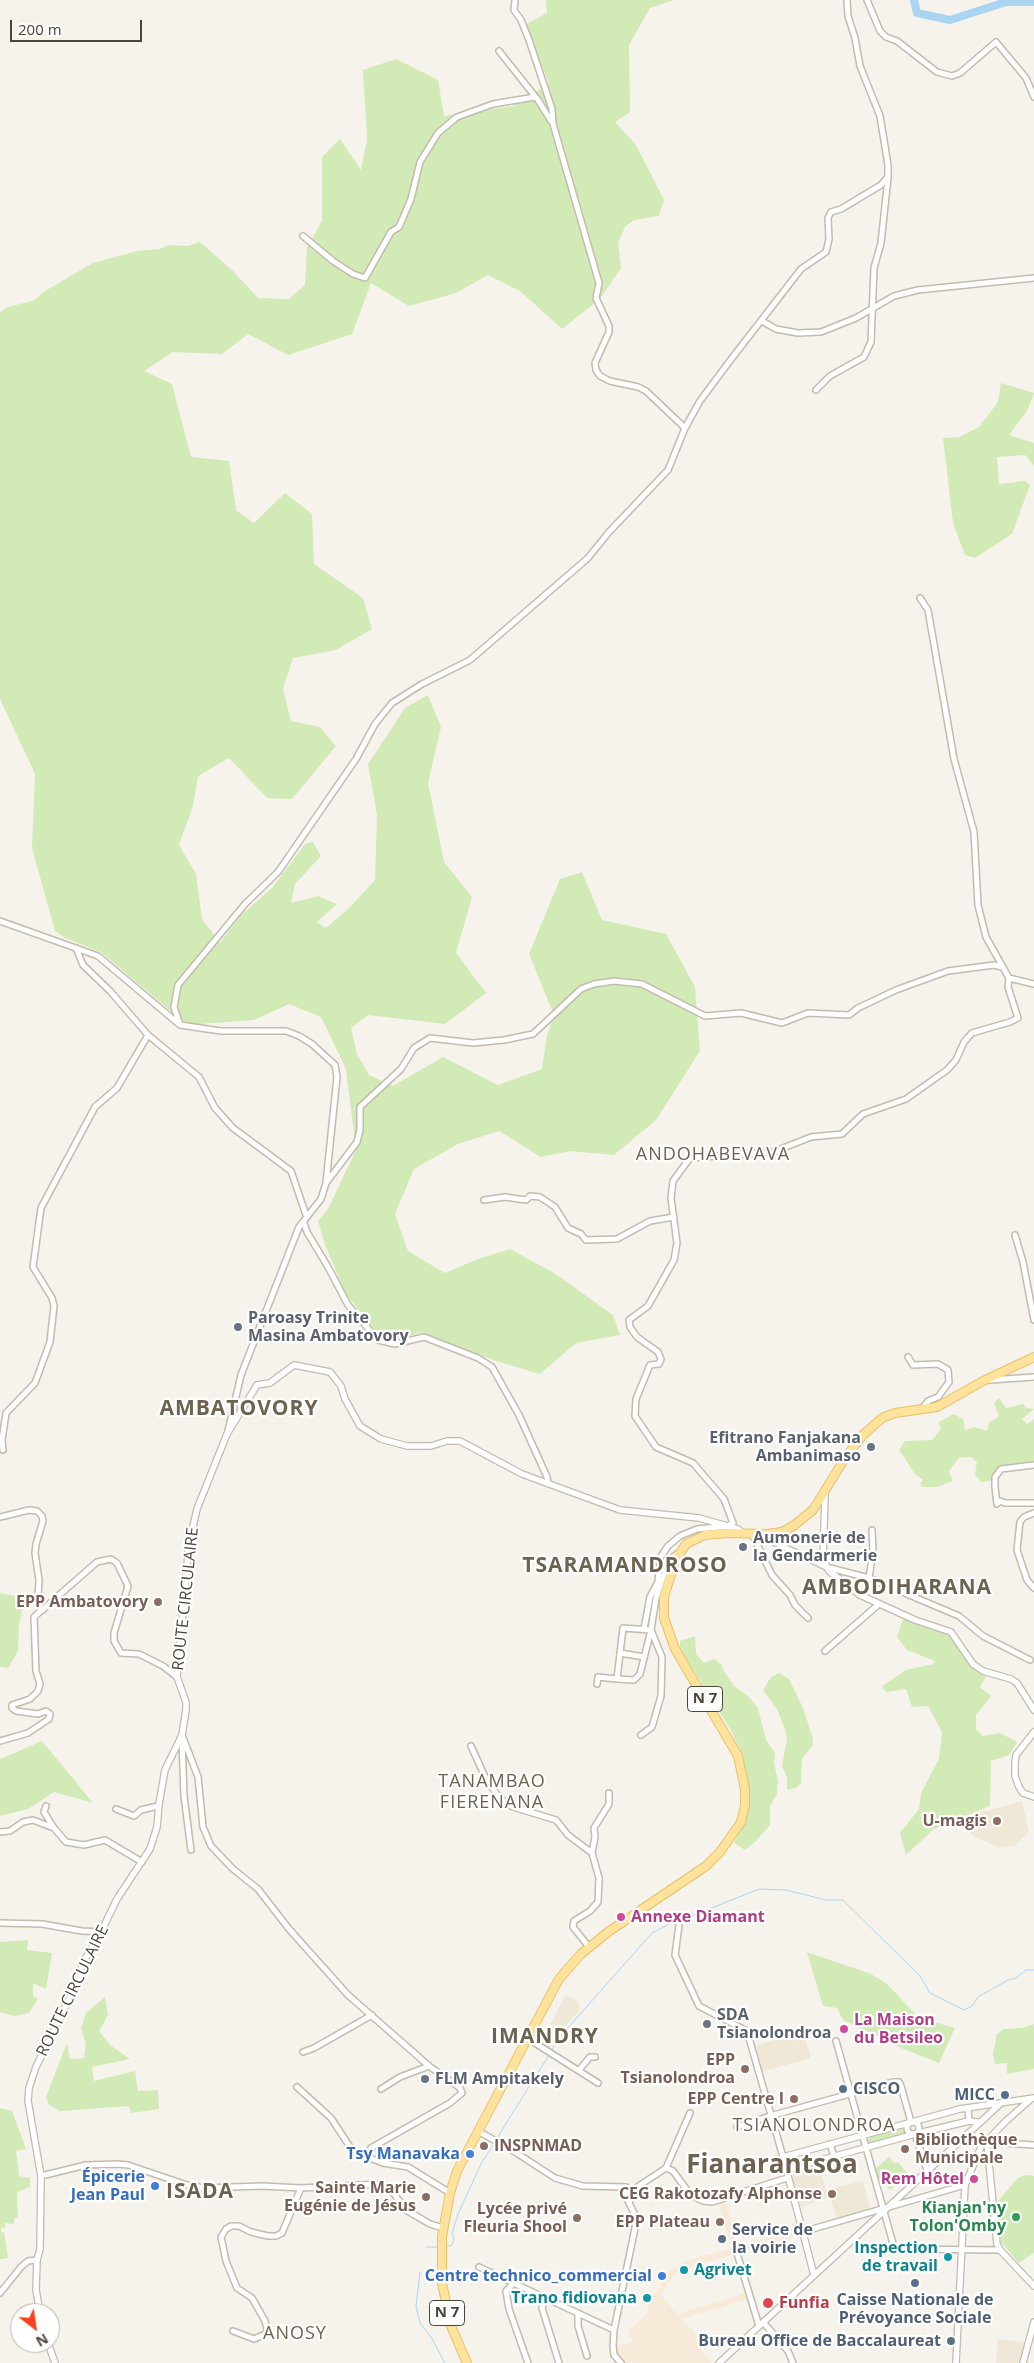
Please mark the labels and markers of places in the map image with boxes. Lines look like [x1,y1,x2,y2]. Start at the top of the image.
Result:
place label: Paroasy Trinite Masina Ambatovory [248,1308,409,1346]
marker: Paroasy Trinite Masina Ambatovory [232,1321,244,1333]
place label: Efitrano Fanjakana Ambanimaso [709,1428,861,1466]
marker: Efitrano Fanjakana Ambanimaso [865,1441,877,1453]
place label: Aumonerie de la Gendarmerie [753,1528,877,1566]
marker: Aumonerie de la Gendarmerie [737,1541,749,1553]
place label: EPP Ambatovory [16,1592,148,1612]
marker: EPP Ambatovory [152,1596,164,1608]
place label: U-magis [923,1811,987,1831]
marker: U-magis [991,1815,1003,1827]
place label: Annexe Diamant [631,1907,765,1927]
marker: Annexe Diamant [615,1911,627,1923]
place label: SDA Tsianolondroa [717,2005,831,2043]
place label: La Maison du Betsileo [854,2010,943,2048]
marker: SDA Tsianolondroa [701,2018,713,2030]
marker: La Maison du Betsileo [838,2023,850,2035]
place label: EPP Tsianolondroa [621,2050,735,2088]
marker: EPP Tsianolondroa [739,2063,751,2075]
place label: FLM Ampitakely [435,2069,564,2089]
marker: FLM Ampitakely [419,2073,431,2085]
place label: CISCO [853,2079,900,2099]
marker: CISCO [837,2083,849,2095]
place label: MICC [954,2085,995,2105]
place label: EPP Centre I [688,2089,784,2109]
marker: MICC [999,2089,1011,2101]
marker: EPP Centre I [788,2093,800,2105]
place label: Bibliothèque Municipale [915,2130,1017,2168]
place label: INSPNMAD [494,2136,582,2156]
marker: INSPNMAD [478,2140,490,2152]
marker: Bibliothèque Municipale [899,2143,911,2155]
place label: Tsy Manavaka [346,2144,460,2164]
marker: Tsy Manavaka [464,2148,476,2160]
place label: Épicerie Jean Paul [71,2167,145,2205]
place label: Rem Hôtel [881,2169,964,2189]
marker: Rem Hôtel [968,2173,980,2185]
place label: Sainte Marie Eugénie de Jésus [284,2178,416,2216]
marker: Épicerie Jean Paul [149,2180,161,2192]
place label: CEG Rakotozafy Alphonse [619,2184,822,2204]
marker: CEG Rakotozafy Alphonse [826,2188,838,2200]
marker: Sainte Marie Eugénie de Jésus [420,2191,432,2203]
place label: Kianjan'ny Tolon'Omby [910,2198,1006,2236]
place label: Lycée privé Fleuria Shool [463,2199,567,2237]
marker: Kianjan'ny Tolon'Omby [1010,2211,1022,2223]
marker: Lycée privé Fleuria Shool [571,2212,583,2224]
place label: EPP Plateau [616,2212,710,2232]
marker: EPP Plateau [714,2216,726,2228]
place label: Service de la voirie [732,2220,813,2258]
marker: Service de la voirie [716,2233,728,2245]
place label: Inspection de travail [854,2238,938,2276]
marker: Inspection de travail [942,2251,954,2263]
place label: Agrivet [694,2260,752,2280]
marker: Agrivet [678,2264,690,2276]
place label: Centre technico_commercial [425,2266,652,2286]
marker: Centre technico_commercial [656,2270,668,2282]
marker: Caisse Nationale de Prévoyance Sociale [909,2277,921,2289]
place label: Trano fidiovana [511,2288,637,2308]
place label: Caisse Nationale de Prévoyance Sociale [837,2290,993,2328]
marker: Trano fidiovana [641,2292,653,2304]
place label: Funfia [779,2293,830,2313]
marker: Funfia [761,2296,775,2310]
place label: Bureau Office de Baccalaureat [698,2331,941,2351]
marker: Bureau Office de Baccalaureat [945,2335,957,2347]

